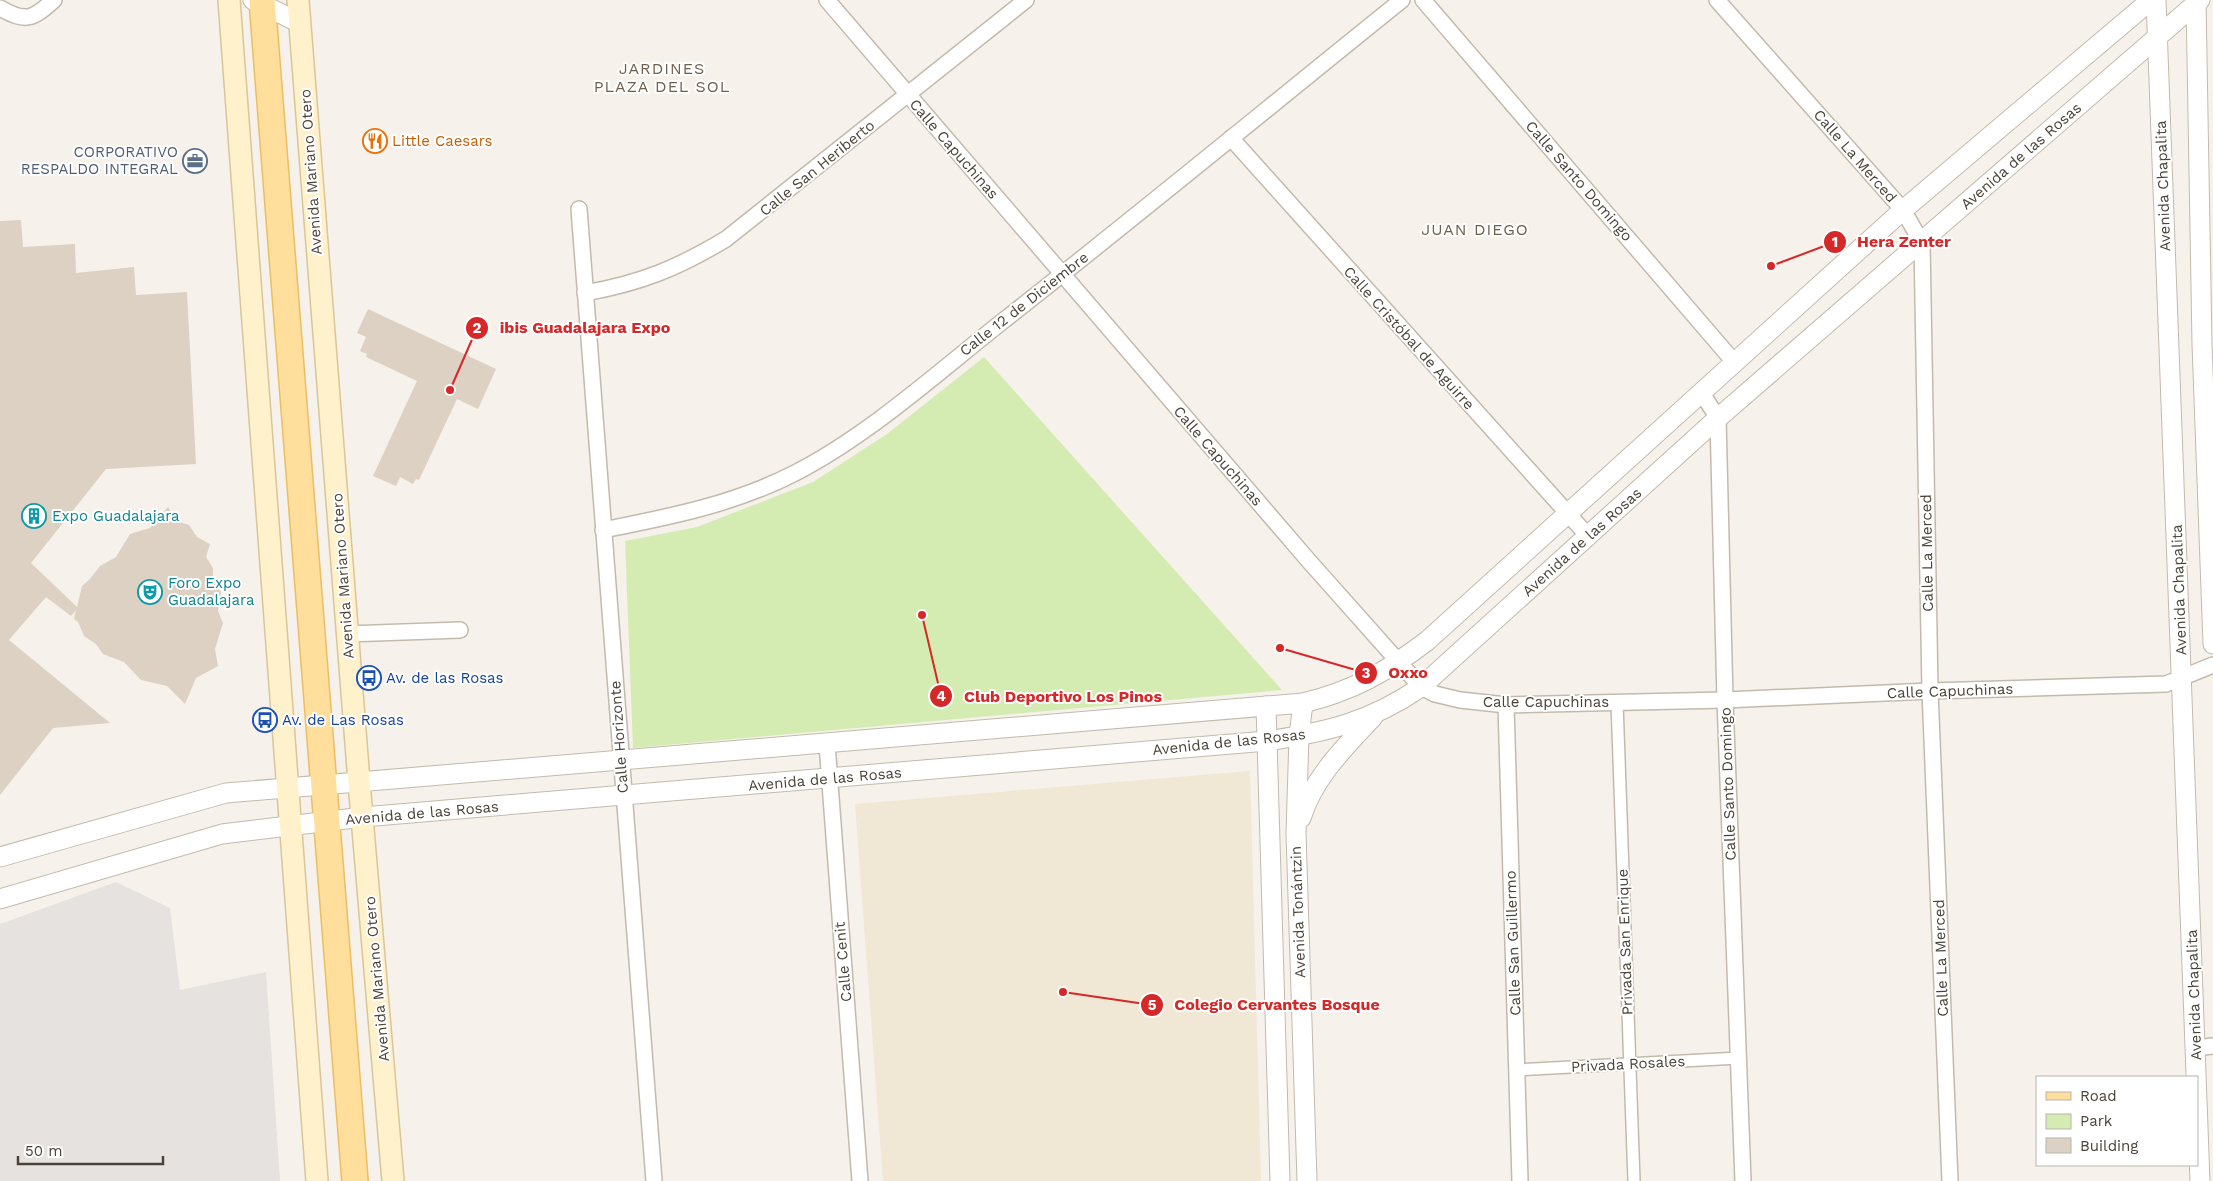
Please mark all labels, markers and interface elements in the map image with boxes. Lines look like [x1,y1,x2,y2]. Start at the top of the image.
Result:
district label: JARDINES PLAZA DEL SOL [594,59,730,96]
street label: Avenida Mariano Otero [296,89,326,255]
street label: Calle Capuchinas [906,95,1002,203]
street label: Avenida de las Rosas [1957,99,2085,213]
street label: Calle La Merced [1810,106,1900,206]
street label: Calle San Heriberto [756,116,878,220]
street label: Calle Santo Domingo [1522,117,1636,245]
street label: Avenida Chapalita [2152,120,2174,252]
restaurant icon: Little Caesars [362,128,388,154]
place label: Little Caesars [392,132,493,150]
place label: CORPORATIVO RESPALDO INTEGRAL [21,143,178,178]
office icon: CORPORATIVO RESPALDO INTEGRAL [182,148,208,174]
district label: JUAN DIEGO [1421,220,1529,239]
callout: Hera Zenter [1822,226,1961,257]
text: Hera Zenter [1857,232,1951,251]
text: 1 [1832,233,1838,251]
street label: Calle 12 de Diciembre [956,248,1092,360]
street label: Calle Cristóbal de Aguirre [1340,263,1478,413]
callout: ibis Guadalajara Expo [464,312,680,343]
text: ibis Guadalajara Expo [500,318,671,337]
text: 2 [473,319,482,337]
street label: Calle Capuchinas [1170,402,1266,510]
street label: Avenida de las Rosas [1519,484,1645,600]
street label: Avenida Mariano Otero [328,493,358,659]
street label: Calle La Merced [1917,494,1937,612]
building icon: Expo Guadalajara [21,503,47,529]
place label: Expo Guadalajara [52,507,180,525]
street label: Avenida Chapalita [2168,524,2190,656]
place label: Foro Expo Guadalajara [168,574,255,609]
theatre icon: Foro Expo Guadalajara [137,579,163,605]
callout: Oxxo [1353,657,1438,688]
text: Oxxo [1388,663,1428,682]
text: 3 [1362,664,1371,682]
bus stop icon: Av. de las Rosas [356,665,382,691]
place label: Av. de las Rosas [386,669,504,687]
street label: Calle Horizonte [606,680,632,794]
callout: Club Deportivo Los Pinos [929,680,1171,711]
street label: Calle Capuchinas [1886,680,2014,702]
text: 4 [936,687,946,705]
text: Club Deportivo Los Pinos [964,687,1162,706]
street label: Calle Capuchinas [1483,693,1609,711]
bus stop icon: Av. de Las Rosas [252,707,278,733]
street label: Calle Santo Domingo [1716,707,1740,861]
place label: Av. de Las Rosas [282,711,404,729]
street label: Avenida de las Rosas [1151,725,1307,759]
street label: Avenida de las Rosas [747,763,903,795]
street label: Avenida de las Rosas [344,797,500,829]
street label: Avenida Tonántzin [1287,846,1309,978]
street label: Privada San Enrique [1613,868,1637,1016]
street label: Calle San Guillermo [1501,870,1525,1016]
street label: Avenida Mariano Otero [361,896,393,1062]
street label: Calle La Merced [1930,899,1952,1017]
street label: Calle Cenit [830,921,855,1003]
street label: Avenida Chapalita [2183,929,2205,1061]
callout: Colegio Cervantes Bosque [1140,989,1390,1020]
text: Colegio Cervantes Bosque [1174,995,1380,1014]
text: 5 [1148,996,1157,1014]
street label: Privada Rosales [1570,1052,1686,1076]
legend [2036,1076,2198,1166]
text: Road [2080,1087,2117,1105]
text: Park [2080,1112,2113,1130]
scale bar [18,1134,162,1166]
text: Building [2080,1137,2138,1155]
text: 50 m [25,1142,62,1160]

